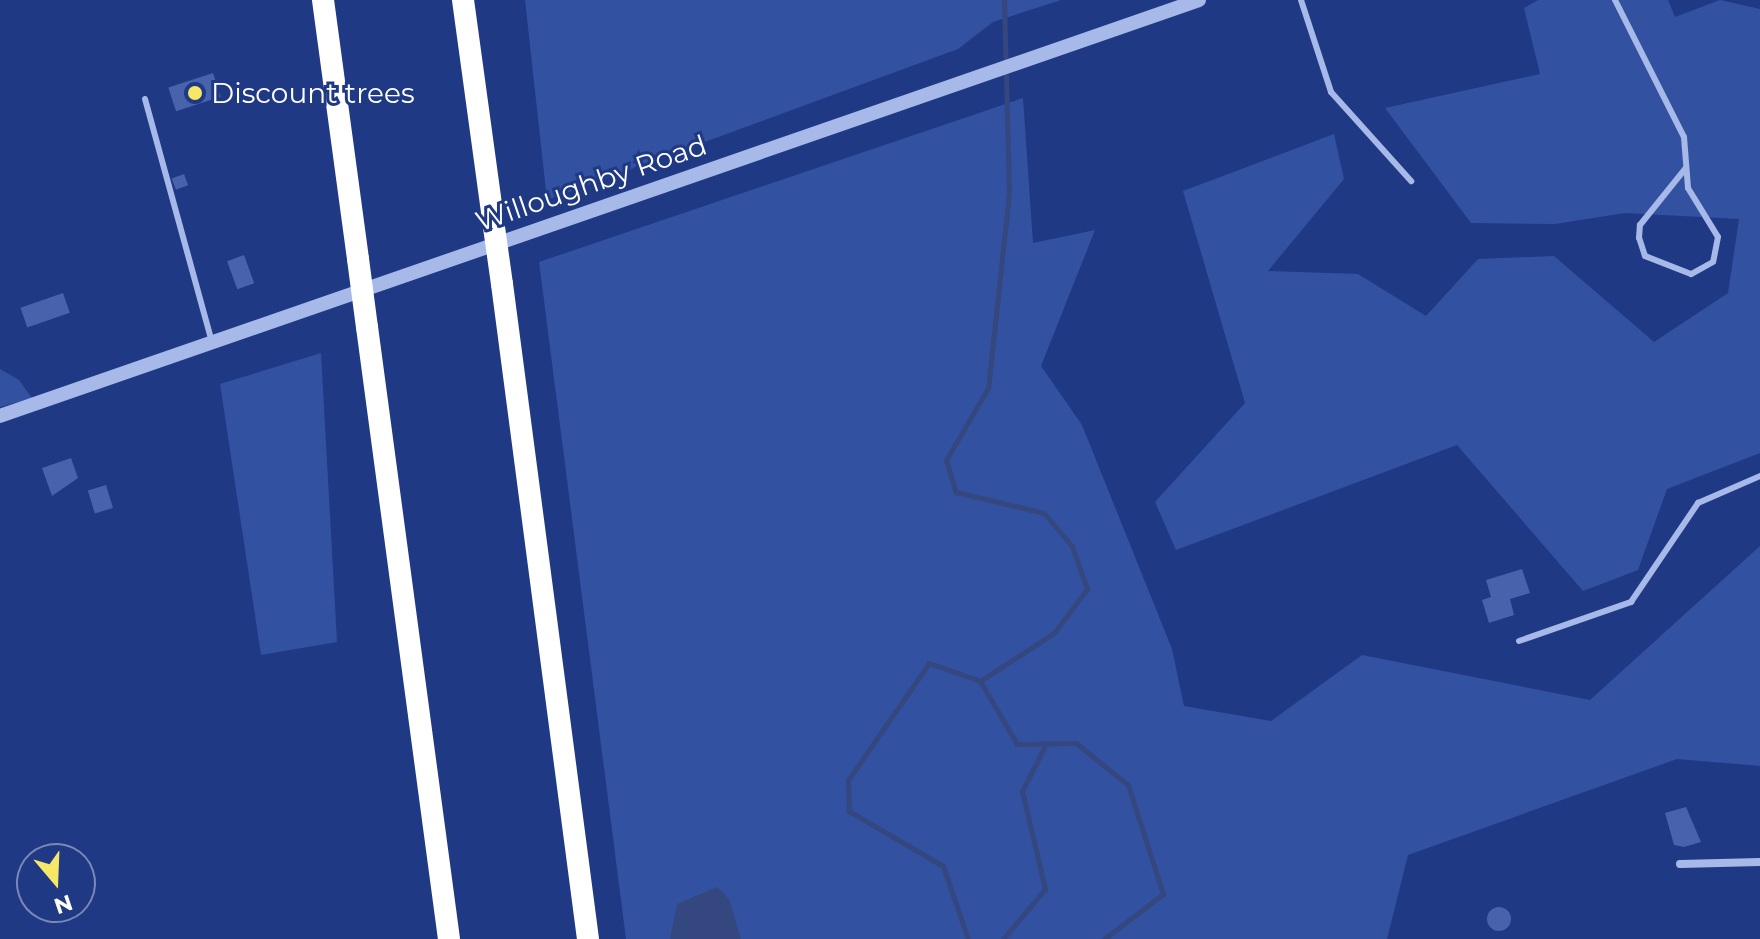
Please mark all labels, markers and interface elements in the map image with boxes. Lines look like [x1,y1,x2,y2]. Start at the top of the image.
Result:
place label: Discount trees [211,76,415,110]
marker: Discount trees [186,84,204,102]
street label: Willoughby Road [471,128,711,238]
north arrow [16,843,96,923]
text: N [51,889,76,920]

